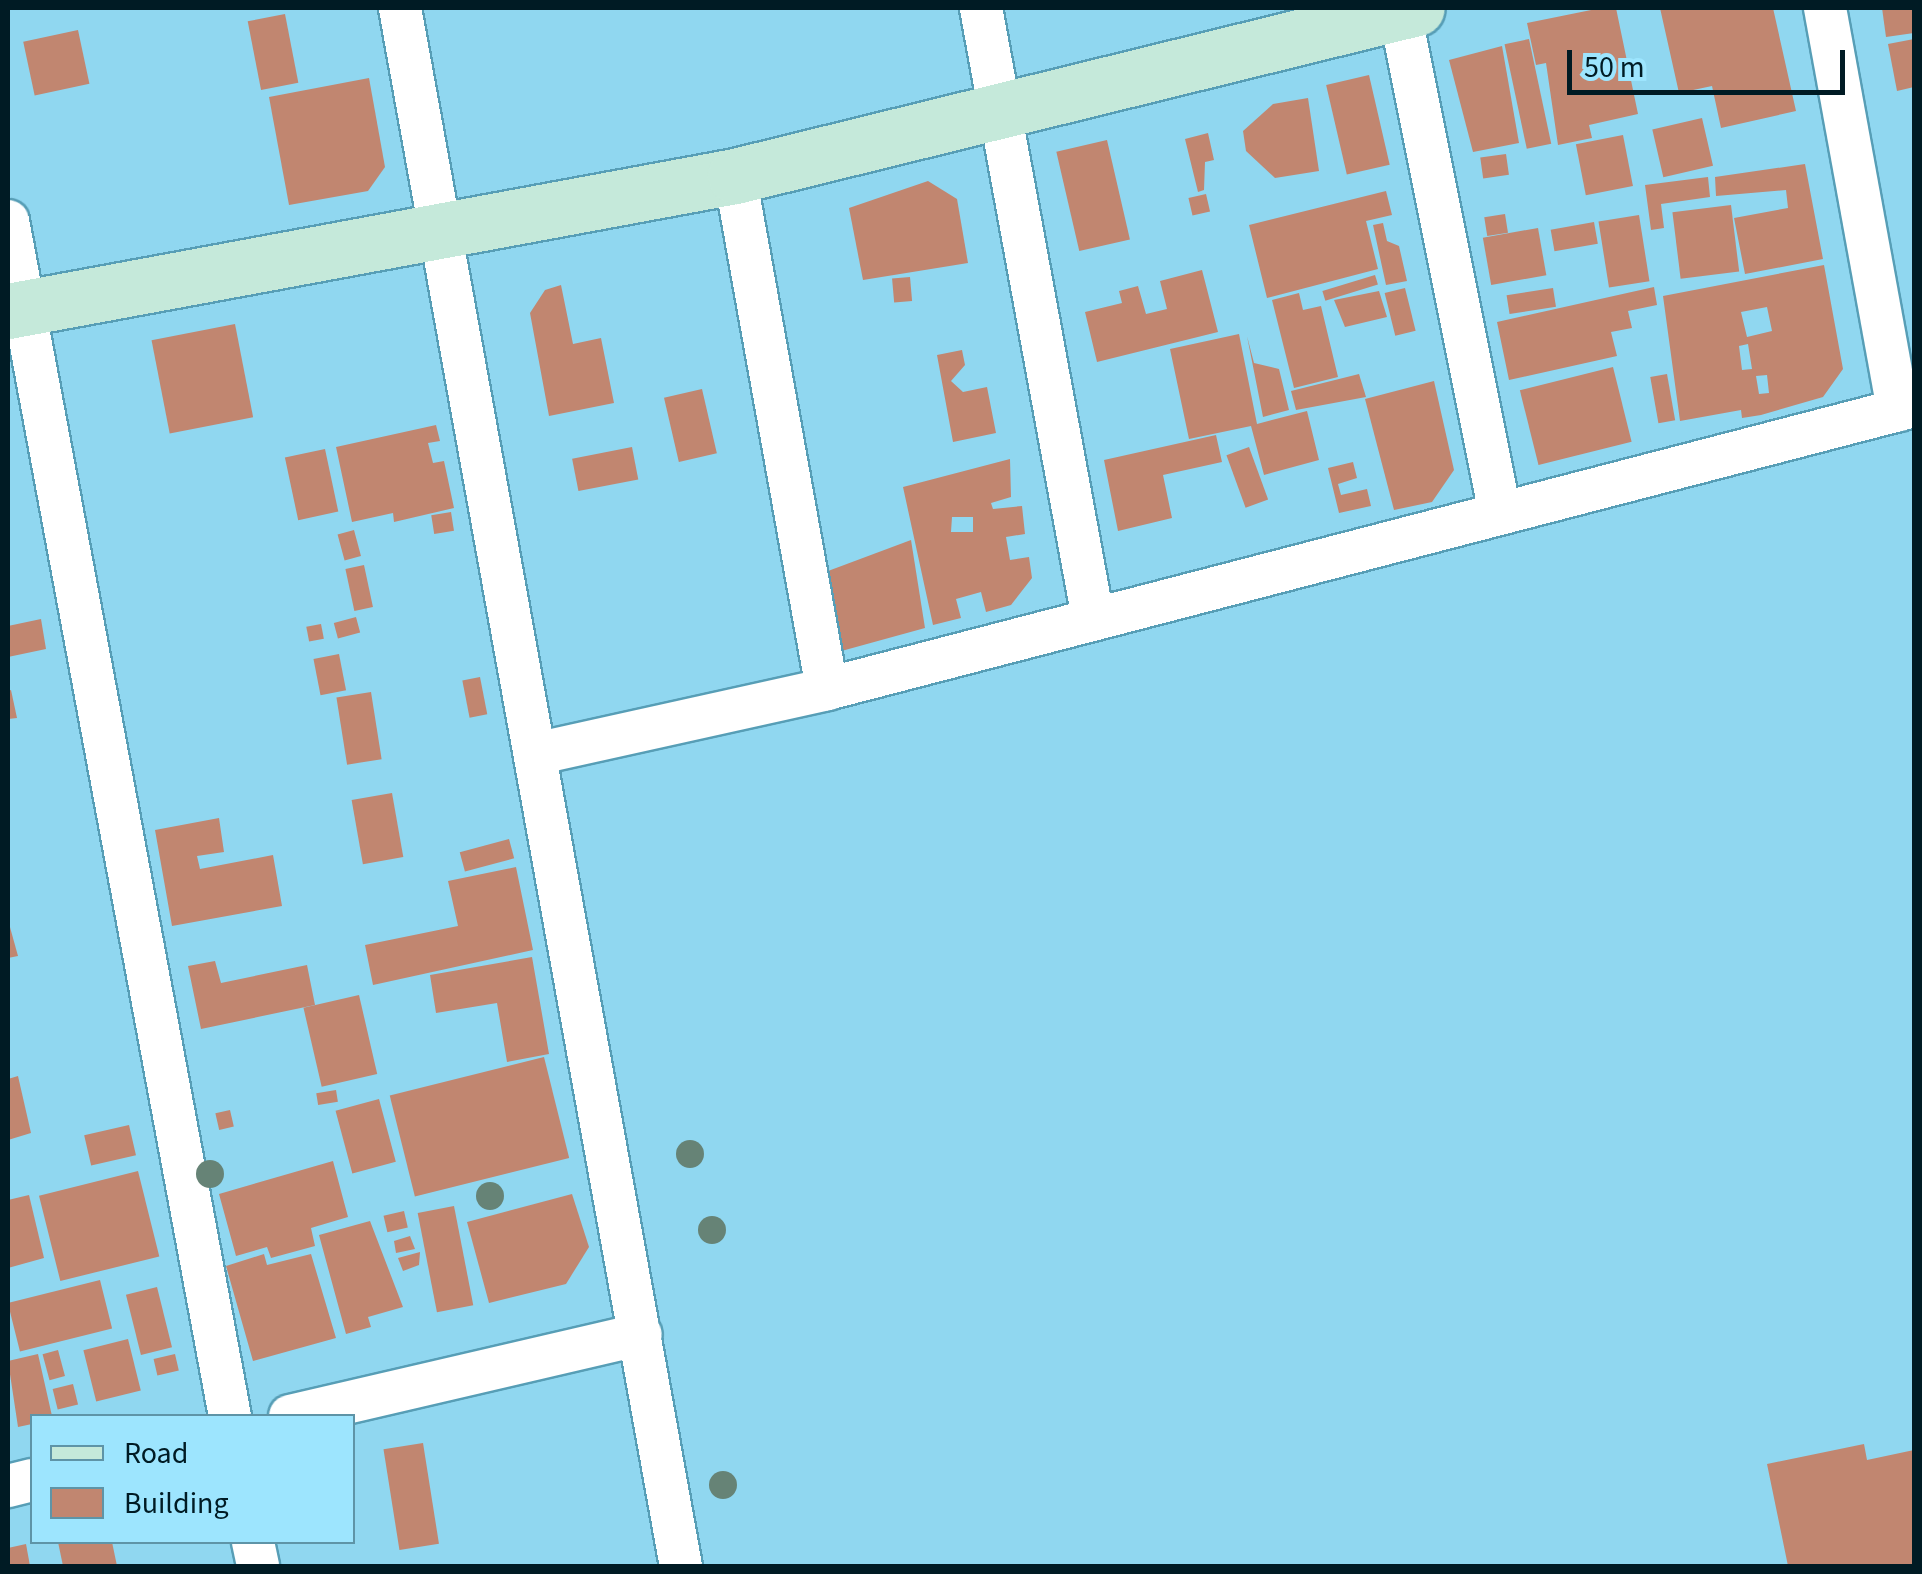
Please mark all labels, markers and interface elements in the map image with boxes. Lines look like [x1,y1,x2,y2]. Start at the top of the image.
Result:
scale bar [1572,30,1850,92]
text: 50 m [1584,46,1645,89]
legend [30,1414,355,1544]
text: Road [124,1432,188,1475]
text: Building [124,1482,229,1525]

